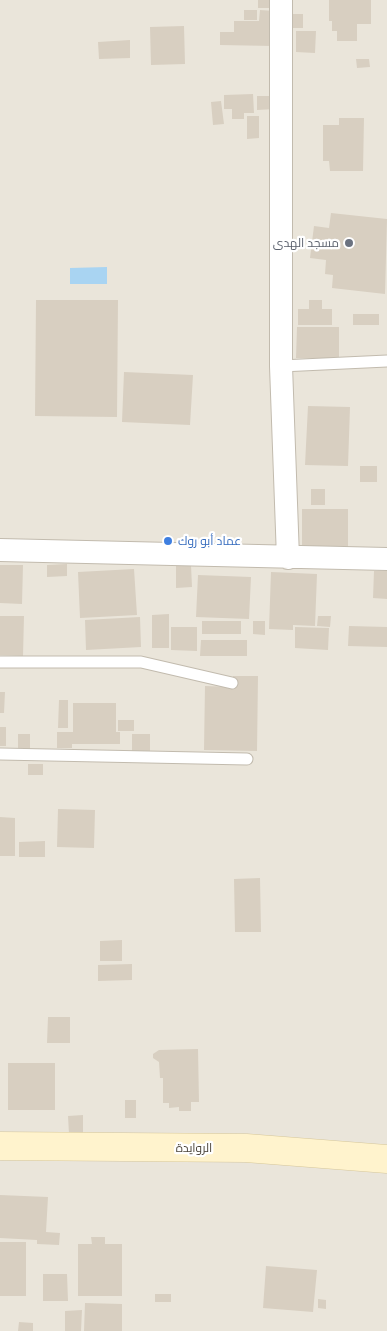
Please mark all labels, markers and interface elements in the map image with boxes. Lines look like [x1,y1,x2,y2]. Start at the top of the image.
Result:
place label: مسجد الهدى [273,236,339,250]
marker: مسجد الهدى [343,237,355,249]
place label: عماد أبو روك [178,534,241,548]
marker: عماد أبو روك [162,535,174,547]
street label: الروايدة [176,1141,212,1155]

